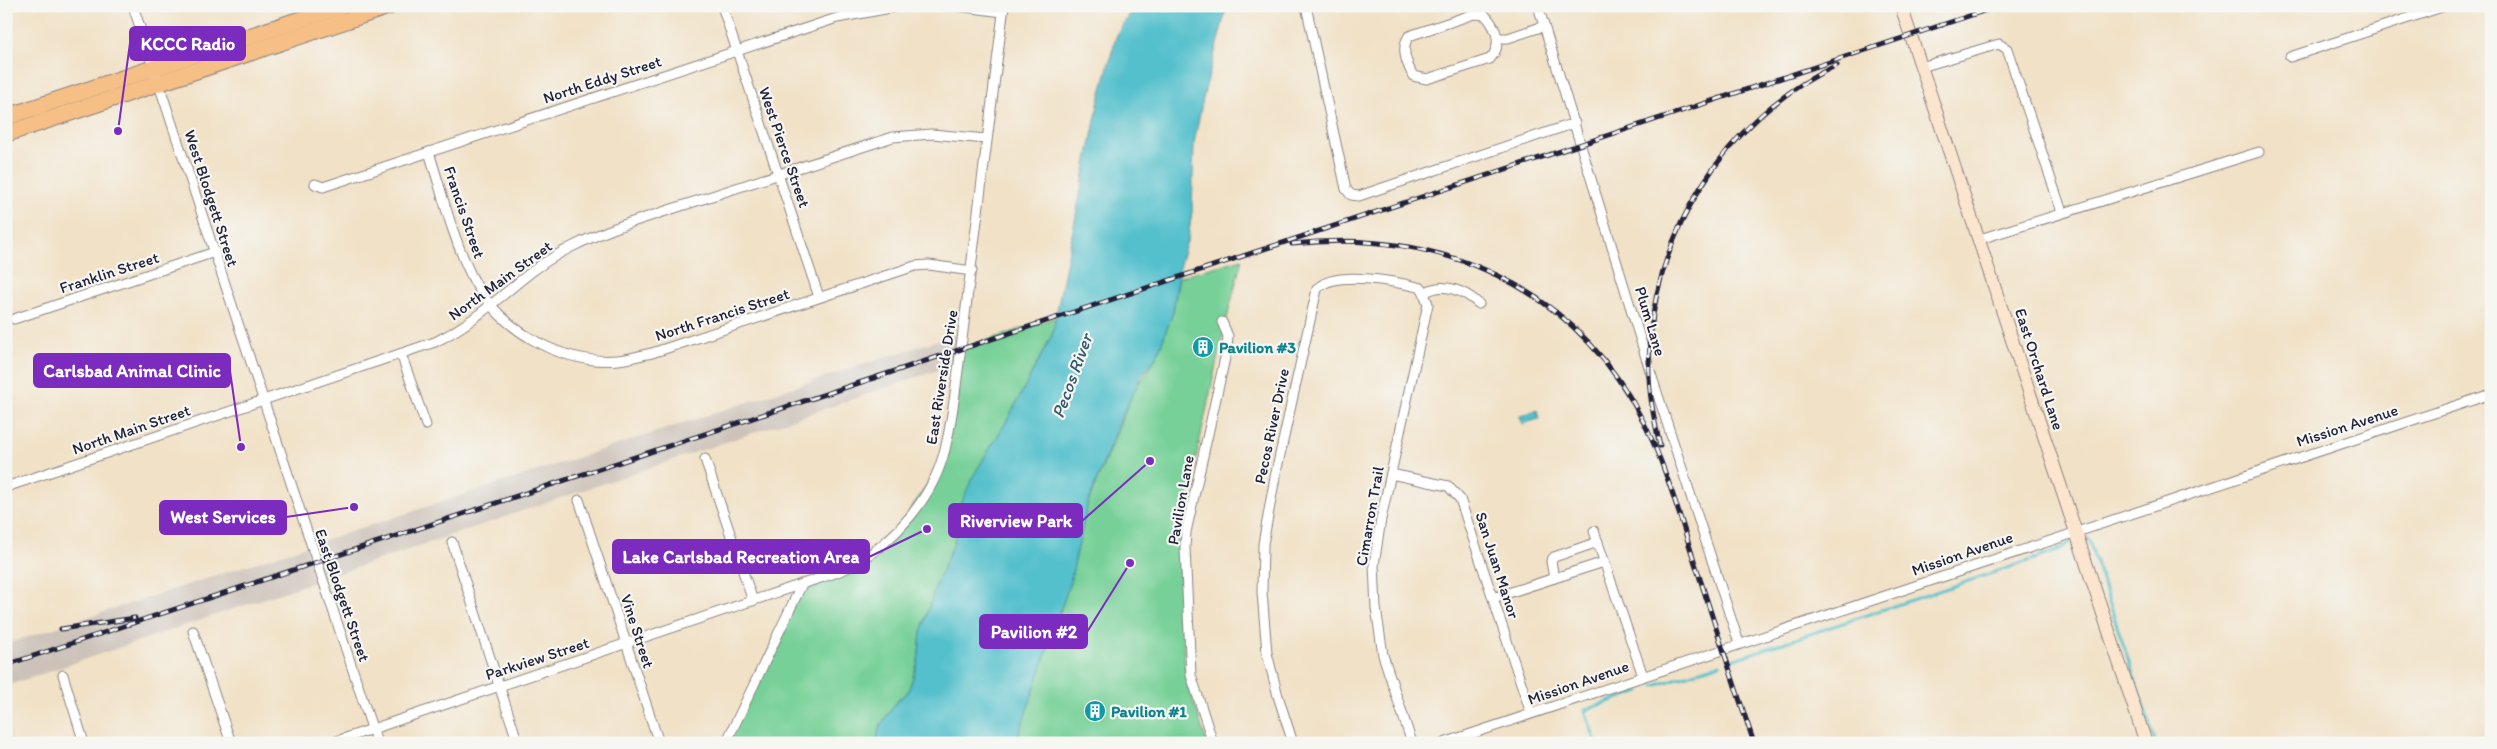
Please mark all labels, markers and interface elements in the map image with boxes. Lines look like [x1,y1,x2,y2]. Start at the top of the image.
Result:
callout: KCCC Radio [130,27,245,60]
text: KCCC Radio [141,33,235,55]
street label: North Eddy Street [541,51,664,108]
street label: West Pierce Street [755,84,814,210]
street label: West Blodgett Street [180,127,243,269]
street label: Francis Street [440,164,489,261]
street label: North Main Street [445,236,556,324]
street label: Franklin Street [57,248,161,297]
street label: North Francis Street [653,284,792,345]
street label: Plum Lane [1631,284,1670,358]
street label: East Orchard Lane [2011,306,2068,433]
street label: East Riverside Drive [921,308,962,446]
water label: Pecos River [1047,329,1098,421]
building icon: Pavilion #3 [1191,335,1215,359]
place label: Pavilion #3 [1219,338,1296,357]
callout: Carlsbad Animal Clinic [34,354,230,387]
text: Carlsbad Animal Clinic [43,360,221,382]
street label: Pecos River Drive [1250,366,1293,486]
street label: North Main Street [70,400,193,459]
street label: Mission Avenue [2294,400,2401,451]
street label: Pavilion Lane [1163,454,1198,546]
street label: Cimarron Trail [1351,464,1388,567]
callout: West Services [160,501,286,534]
callout: Riverview Park [949,504,1082,537]
text: West Services [170,506,276,528]
street label: San Juan Manor [1471,509,1524,621]
text: Riverview Park [960,510,1073,532]
street label: East Blodgett Street [311,526,374,664]
street label: Mission Avenue [1909,527,2016,580]
callout: Lake Carlsbad Recreation Area [613,540,869,573]
text: Lake Carlsbad Recreation Area [623,546,860,568]
street label: Vine Street [617,592,658,670]
callout: Pavilion #2 [980,615,1087,648]
text: Pavilion #2 [991,621,1078,643]
street label: Parkview Street [483,633,591,684]
street label: Mission Avenue [1525,656,1632,709]
building icon: Pavilion #1 [1083,699,1107,723]
place label: Pavilion #1 [1111,702,1187,721]

